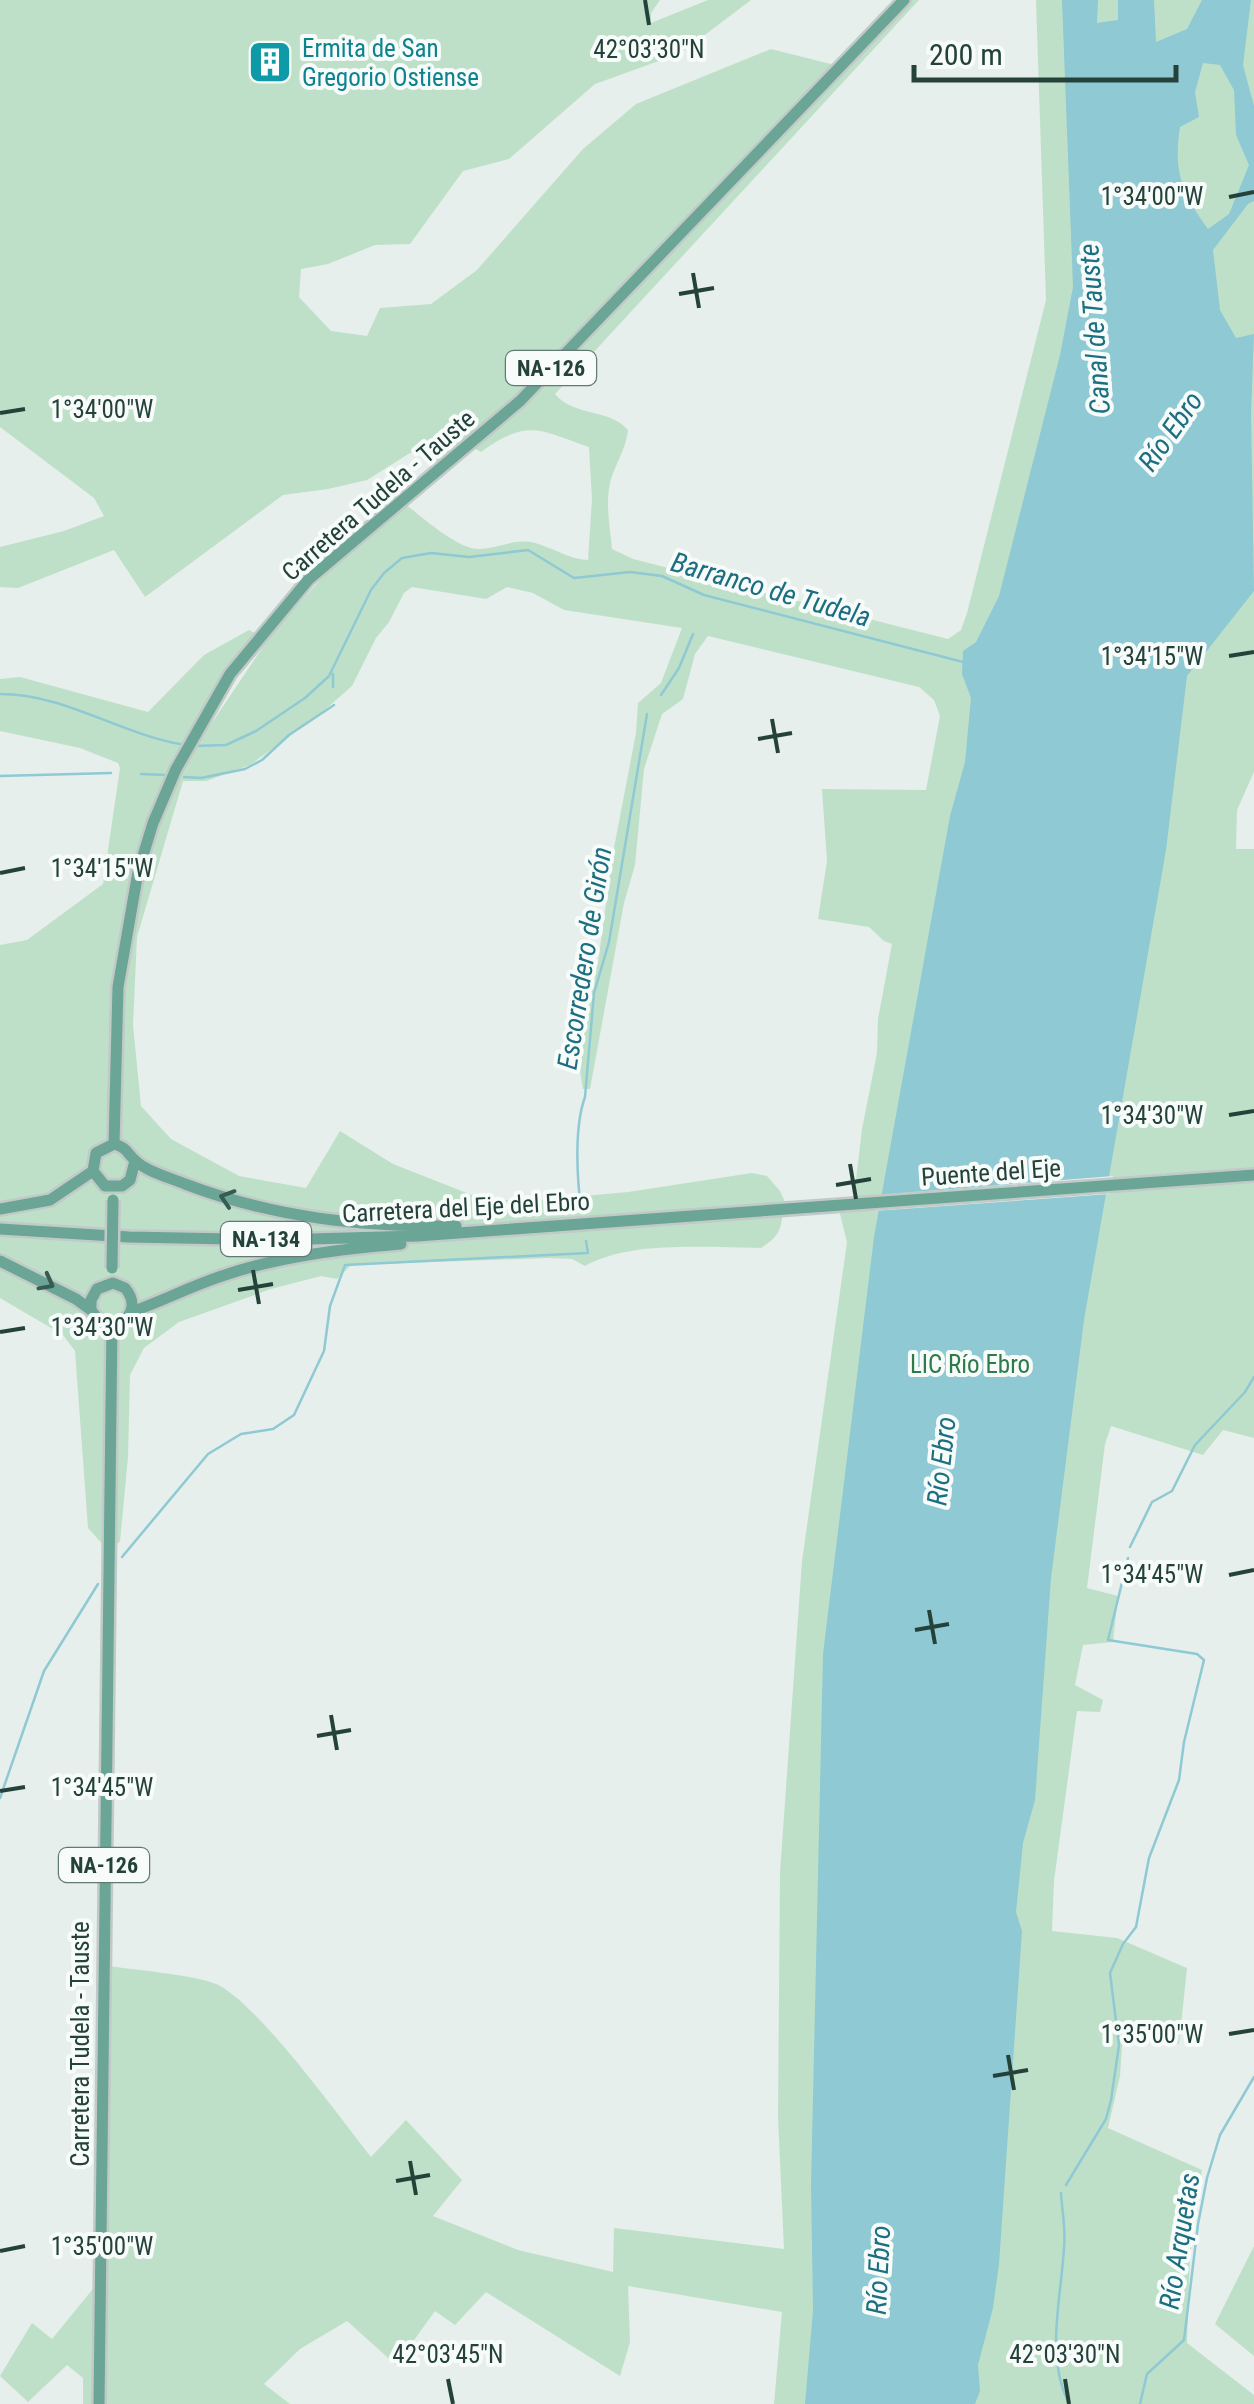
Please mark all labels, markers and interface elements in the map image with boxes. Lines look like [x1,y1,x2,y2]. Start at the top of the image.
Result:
scale bar [914,20,1176,82]
place label: Ermita de San Gregorio Ostiense [302,34,479,92]
text: 42°03'30"N [593,35,705,64]
text: 200 m [929,37,1003,72]
building icon: Ermita de San Gregorio Ostiense [247,39,293,85]
text: 1°34'00"W [1101,182,1203,211]
water label: Canal de Tauste [1072,242,1117,415]
road number: NA-126 [506,351,596,385]
water label: Río Ebro [1131,385,1210,477]
text: 1°34'00"W [51,395,153,424]
street label: Carretera Tudela - Tauste [276,404,480,587]
water label: Barranco de Tudela [667,545,874,634]
text: 1°34'15"W [1101,642,1203,671]
water label: Escorredero de Girón [551,844,618,1072]
text: 1°34'15"W [51,854,153,883]
text: 1°34'30"W [1101,1101,1203,1130]
street label: Puente del Eje [920,1153,1062,1192]
street label: Carretera del Eje del Ebro [341,1187,591,1228]
one-way arrow [220,1190,237,1210]
road number: NA-134 [221,1222,311,1256]
one-way arrow [36,1271,54,1291]
text: 1°34'30"W [51,1313,153,1342]
park label: LIC Río Ebro [910,1350,1030,1379]
water label: Río Ebro [920,1415,963,1507]
text: 1°34'45"W [1101,1560,1203,1589]
text: 1°34'45"W [51,1773,153,1802]
road number: NA-126 [59,1848,149,1882]
street label: Carretera Tudela - Tauste [66,1921,95,2167]
text: 1°35'00"W [1101,2020,1203,2049]
water label: Río Arquetas [1152,2171,1207,2312]
water label: Río Ebro [860,2225,897,2316]
text: 1°35'00"W [51,2232,153,2261]
text: 42°03'45"N [392,2340,504,2369]
text: 42°03'30"N [1009,2340,1121,2369]

